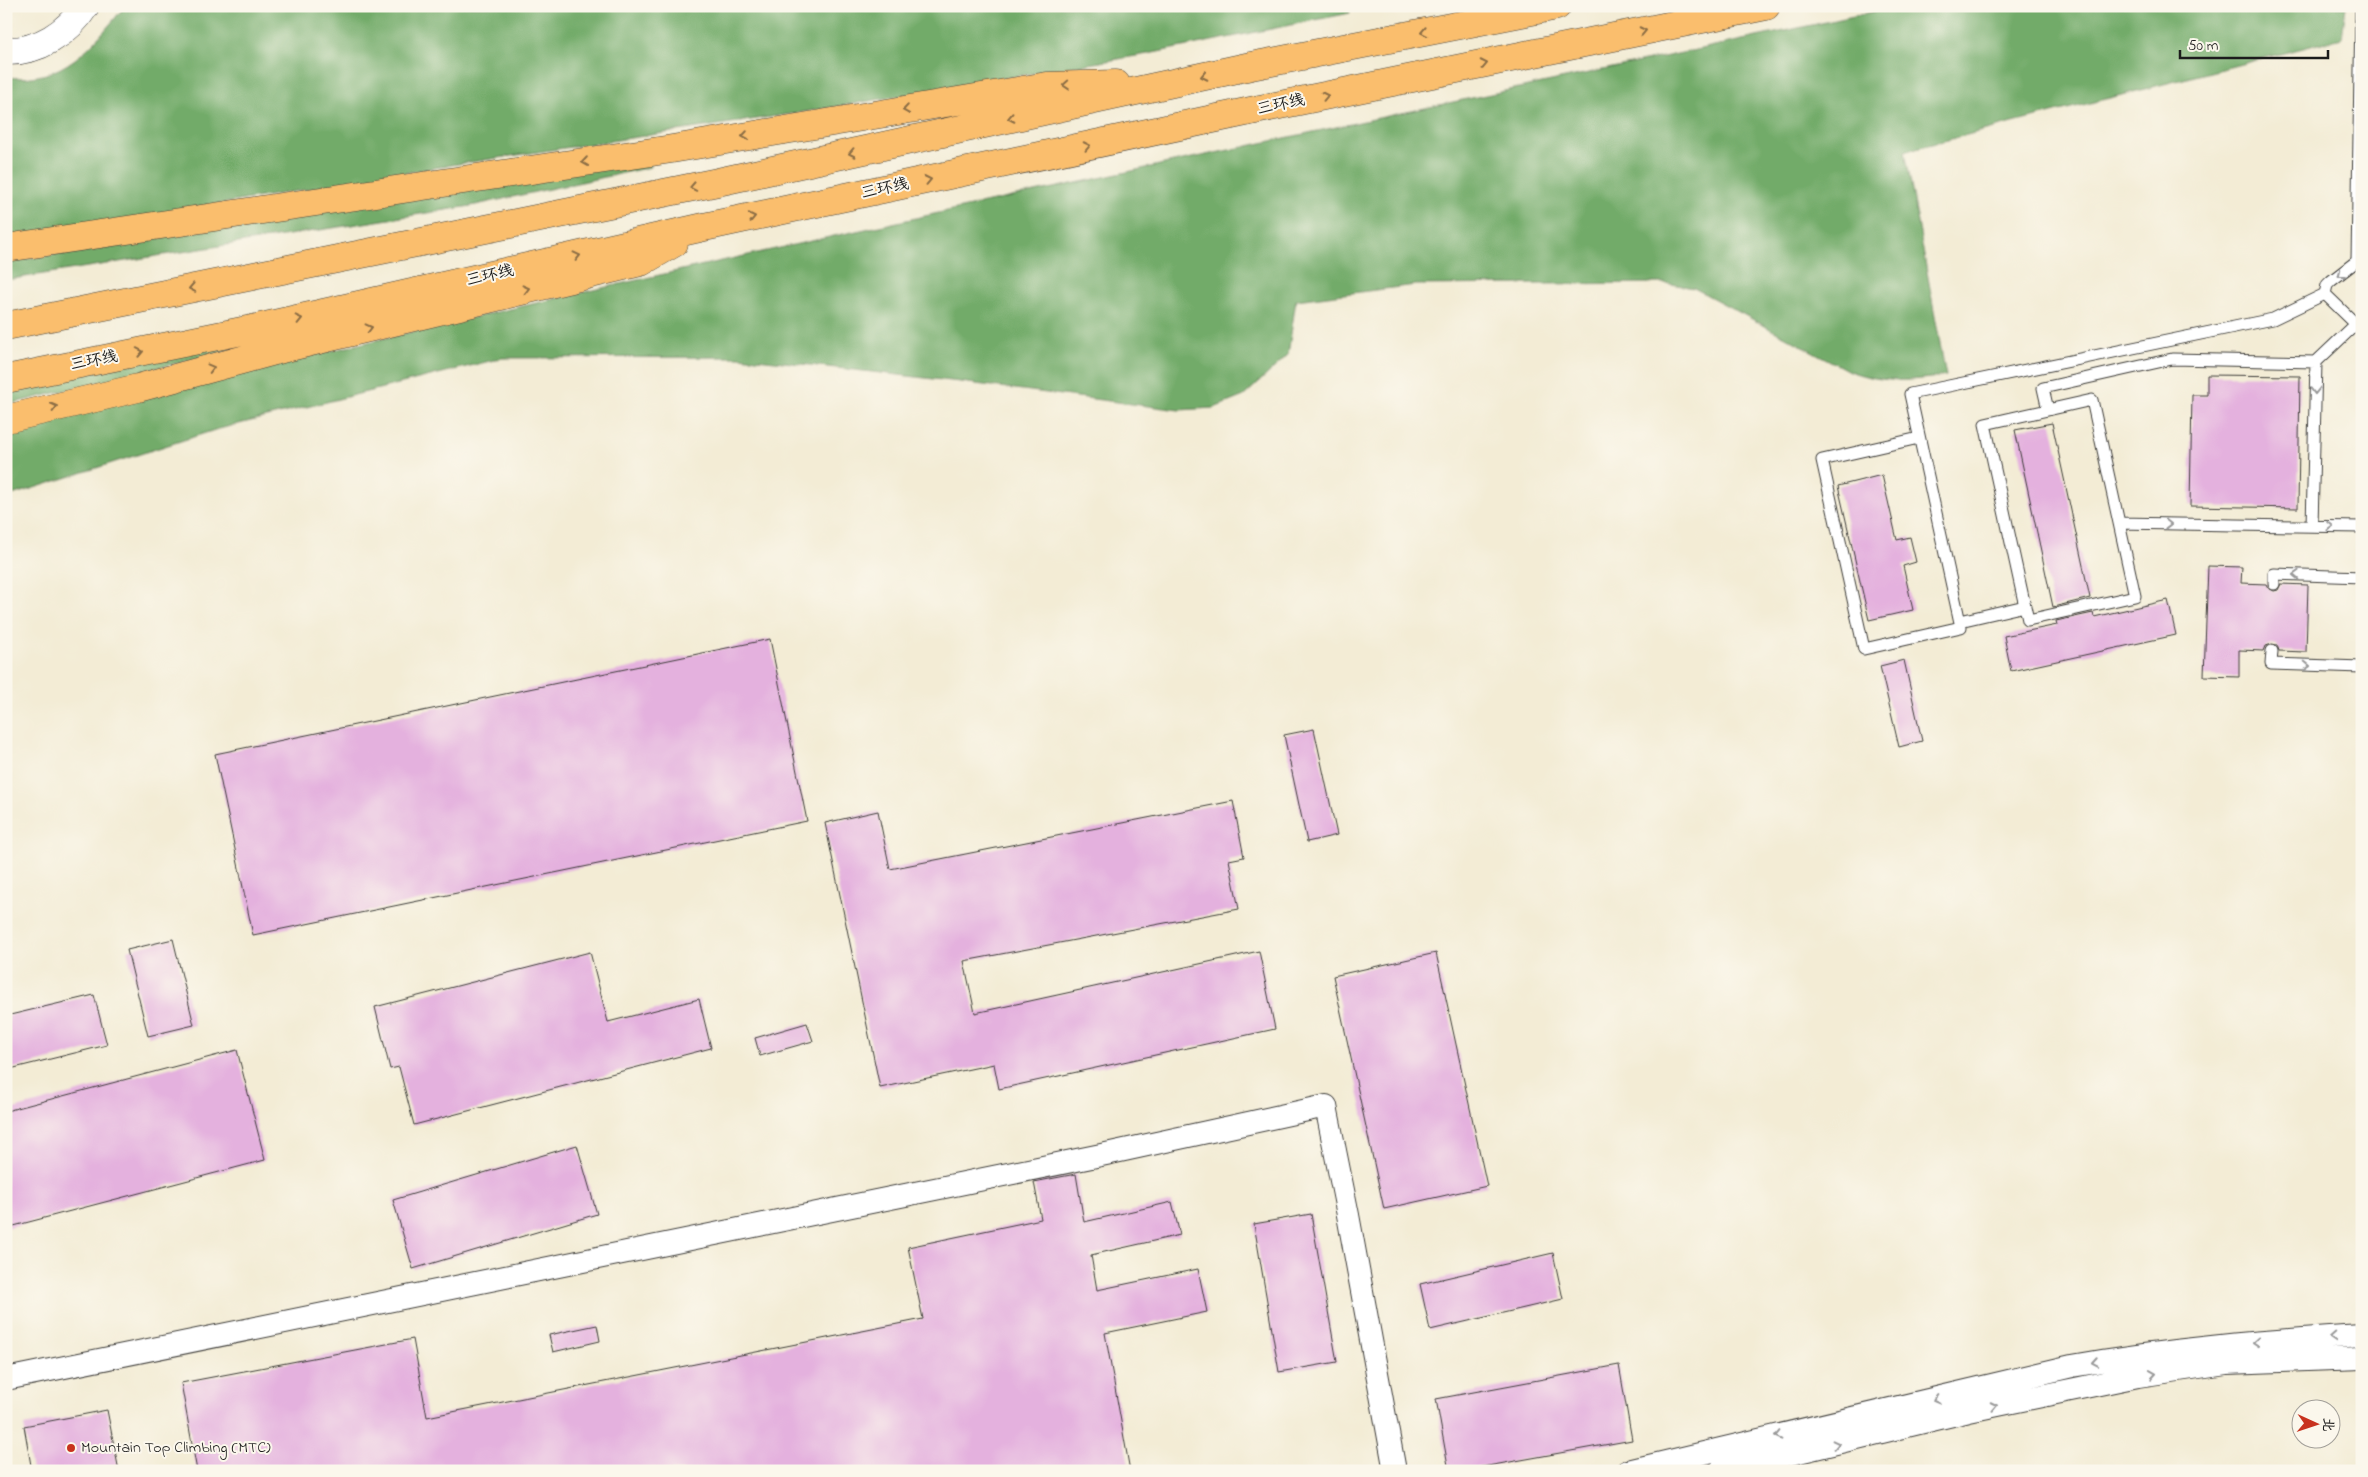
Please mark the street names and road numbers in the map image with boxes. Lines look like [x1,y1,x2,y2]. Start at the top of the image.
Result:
street label: 三环线 [1255,88,1307,122]
street label: 三环线 [859,172,911,206]
street label: 三环线 [464,259,516,293]
street label: 三环线 [68,345,120,377]

